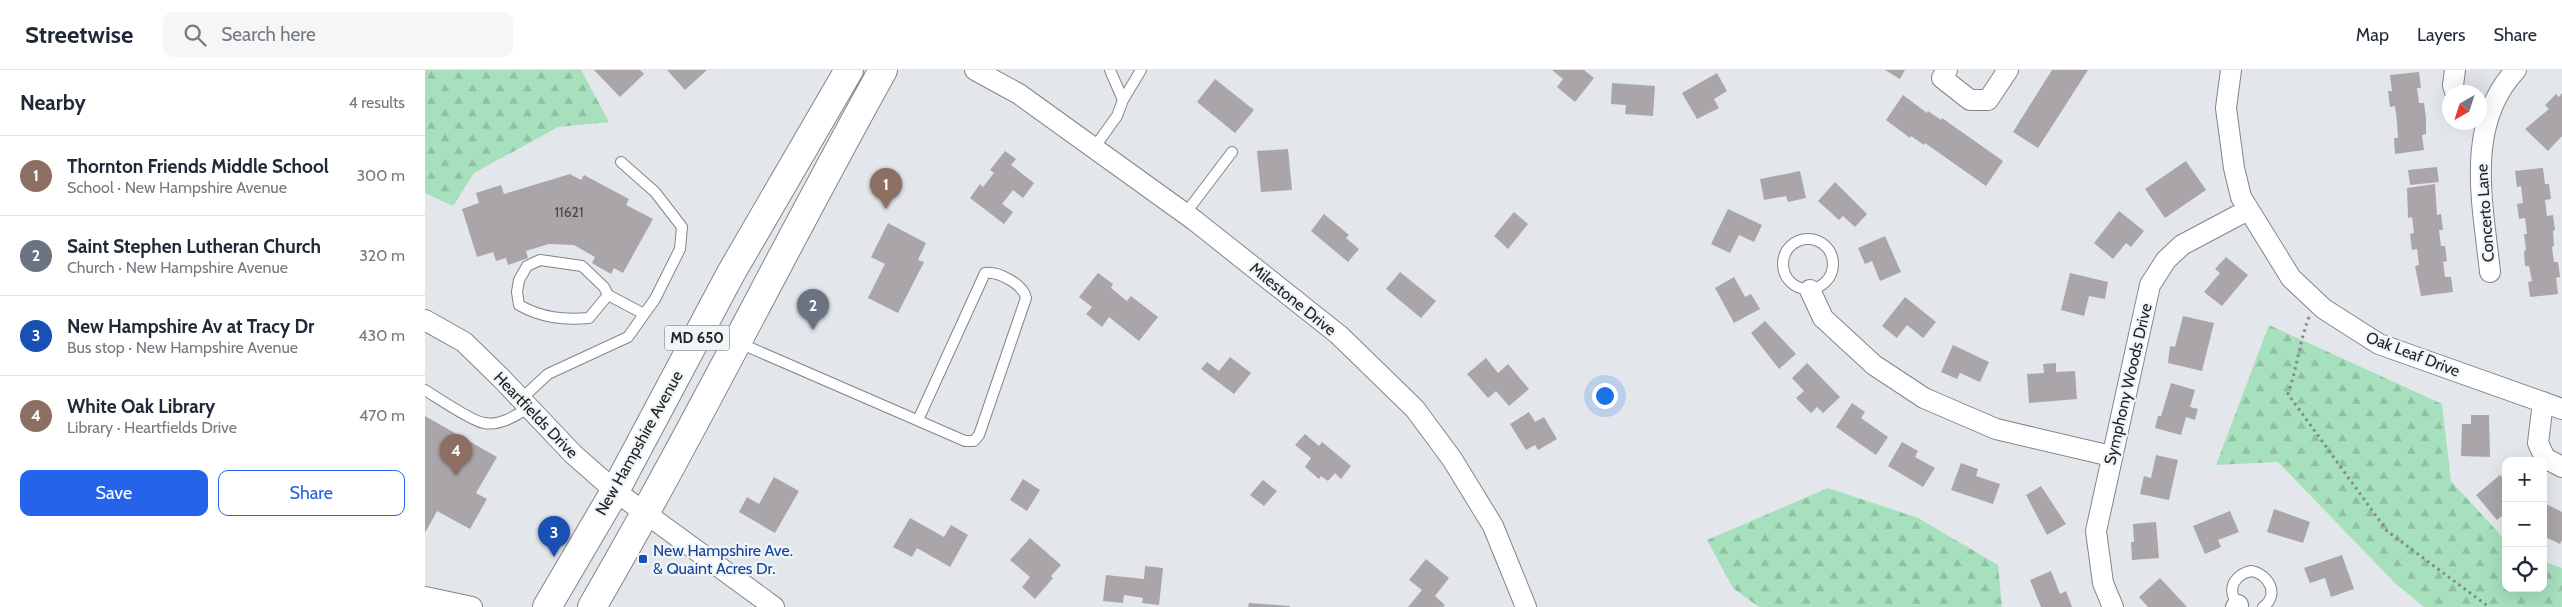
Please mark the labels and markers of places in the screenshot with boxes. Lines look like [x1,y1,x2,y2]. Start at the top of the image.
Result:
pin: 1 [870,168,902,209]
pin: 2 [797,289,829,330]
pin: 4 [440,434,472,475]
pin: 3 [538,516,570,557]
place label: New Hampshire Ave. & Quaint Acres Dr. [653,541,793,578]
marker: New Hampshire Ave. & Quaint Acres Dr. [637,553,649,565]

